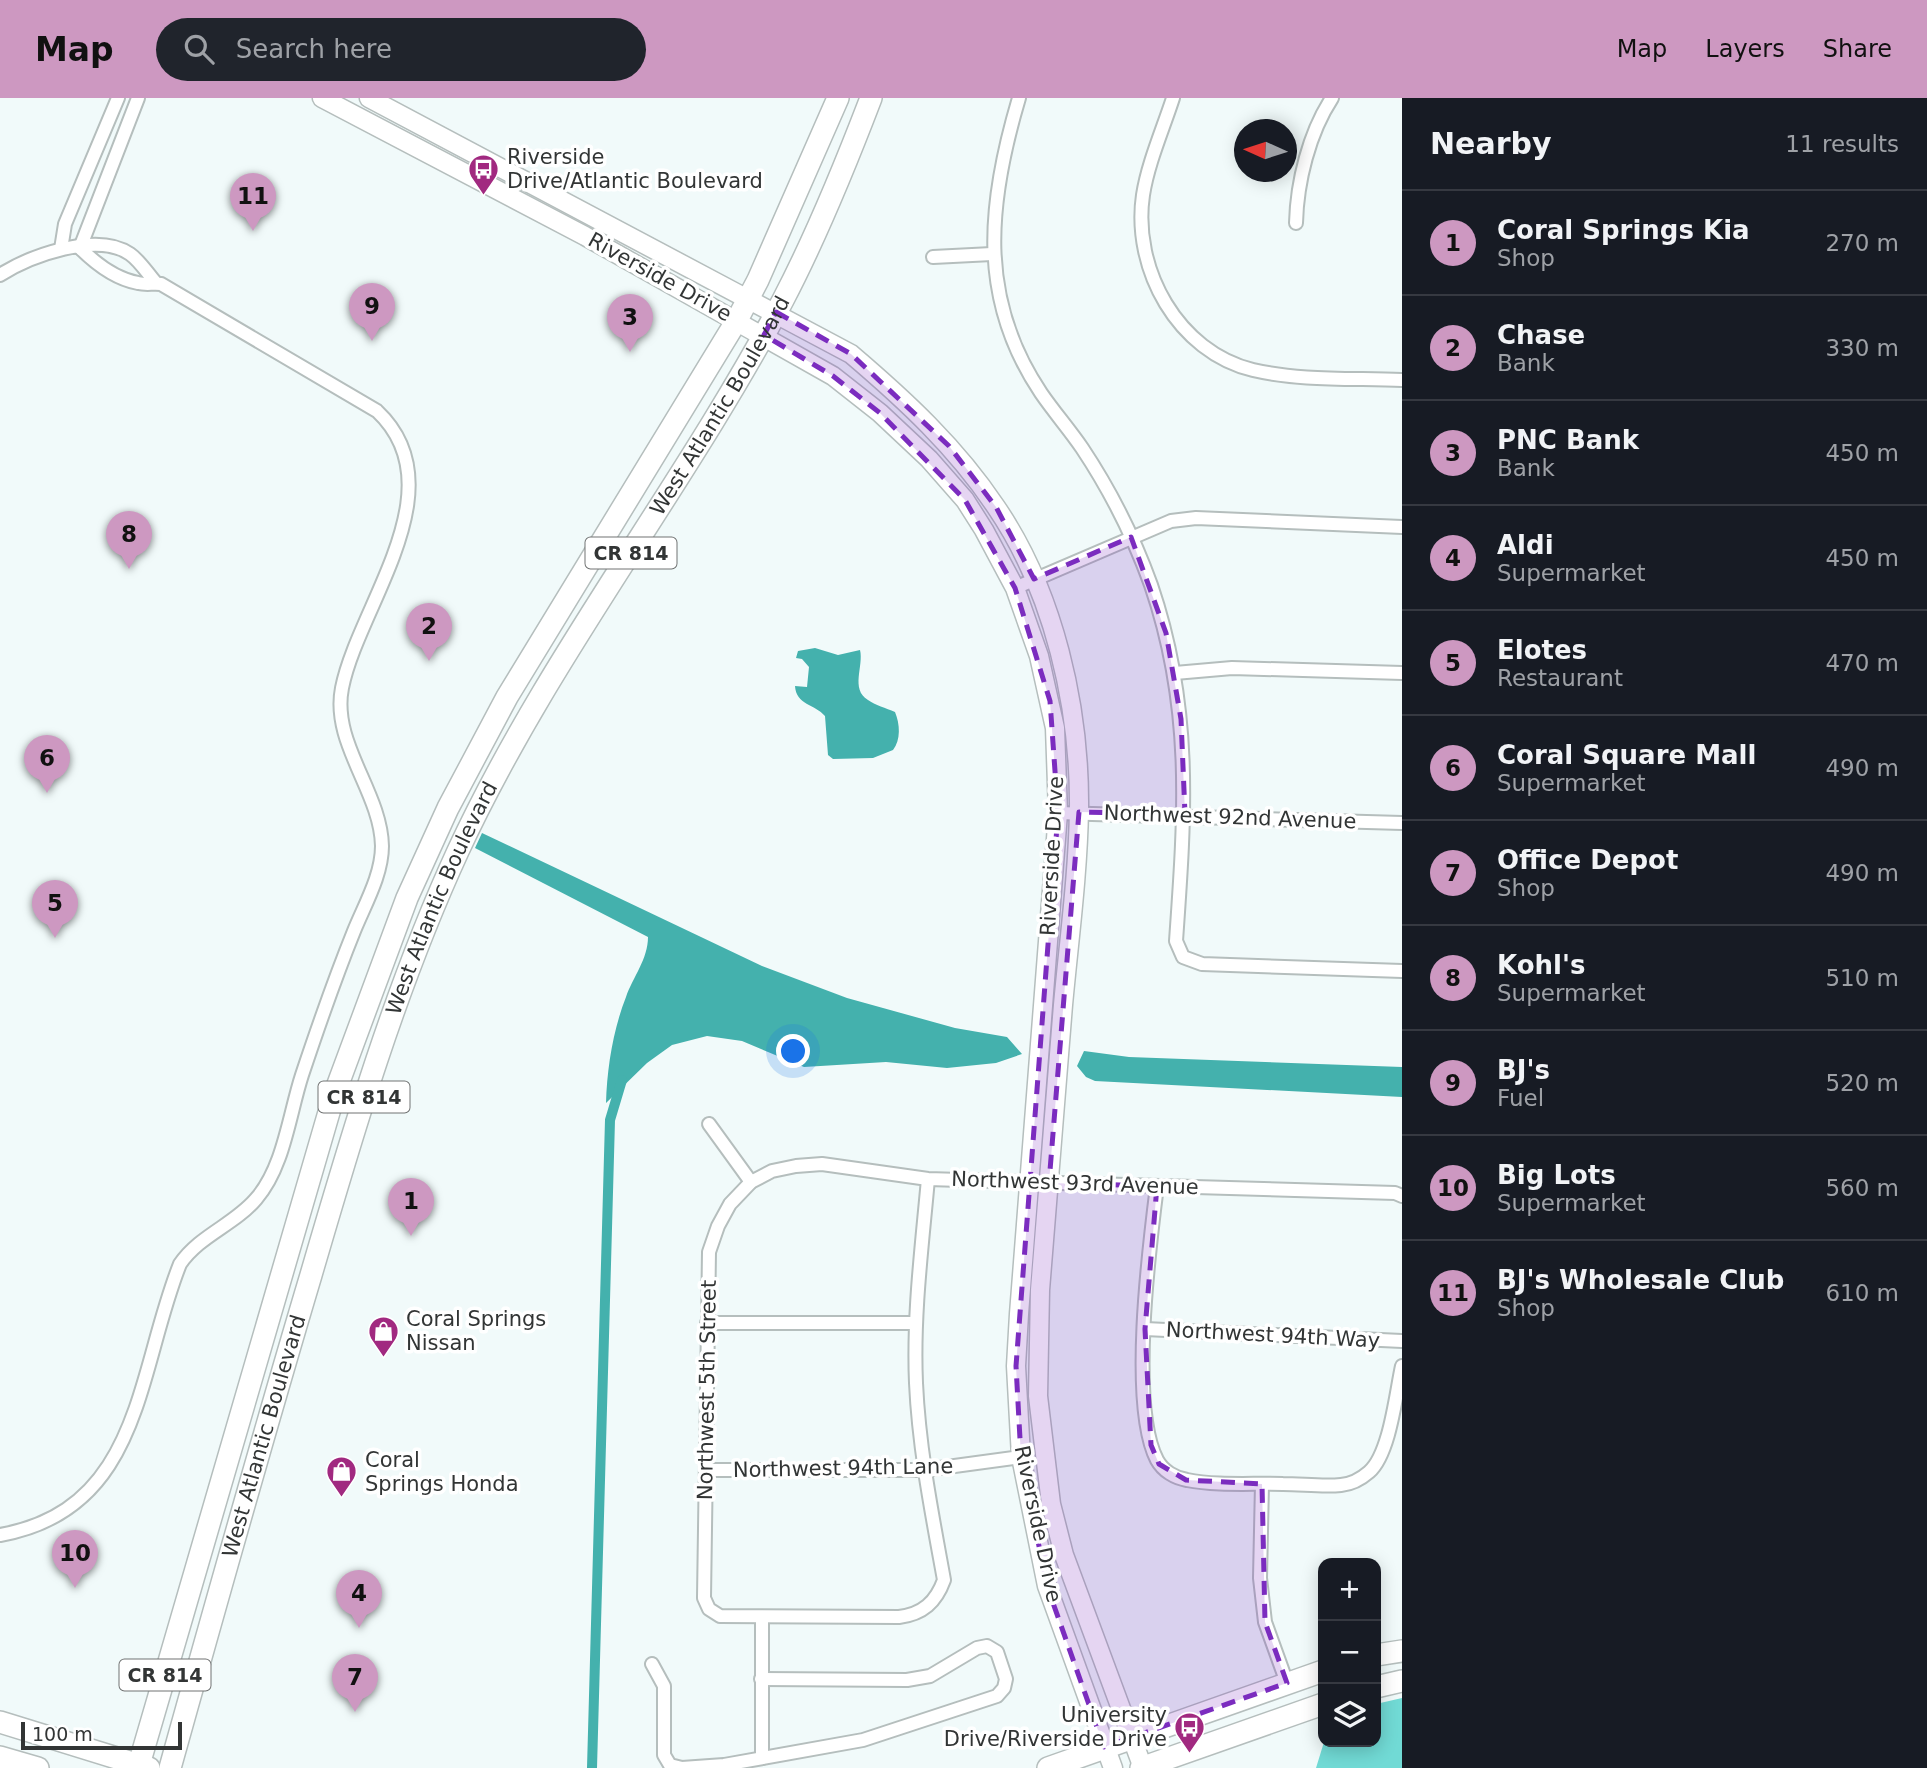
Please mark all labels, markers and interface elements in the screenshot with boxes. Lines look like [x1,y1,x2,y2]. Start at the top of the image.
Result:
search box [156,18,646,81]
text: Map [35,30,114,69]
icon: search [180,30,218,68]
text: Search here [236,34,392,64]
text: Map [1617,35,1667,63]
text: Layers [1705,35,1785,63]
text: Share [1823,35,1892,63]
north arrow [1234,119,1297,182]
text: Nearby [1430,126,1552,161]
text: 11 results [1785,131,1899,157]
place label: Riverside Drive/Atlantic Boulevard [507,145,763,193]
bus stop icon: Riverside Drive/Atlantic Boulevard [467,152,501,196]
pin: 11 [230,173,276,231]
text: Coral Springs Kia [1497,215,1750,245]
street label: Riverside Drive [584,228,736,326]
text: 1 [1445,230,1461,256]
text: 270 m [1825,230,1899,256]
text: Shop [1497,245,1555,271]
pin: 9 [349,283,395,341]
street label: West Atlantic Boulevard [645,292,795,520]
pin: 3 [607,294,653,352]
text: Chase [1497,320,1585,350]
text: 2 [1445,335,1461,361]
text: 330 m [1825,335,1899,361]
text: Bank [1497,350,1555,376]
text: PNC Bank [1497,425,1639,455]
text: 3 [1445,440,1461,466]
text: 450 m [1825,440,1899,466]
text: Bank [1497,455,1555,481]
pin: 8 [106,511,152,569]
text: Aldi [1497,530,1554,560]
road number: CR 814 [586,538,676,568]
text: 4 [1445,545,1461,571]
text: 450 m [1825,545,1899,571]
text: Supermarket [1497,560,1646,586]
pin: 2 [406,603,452,661]
text: Elotes [1497,635,1587,665]
text: 5 [1445,650,1461,676]
text: 470 m [1825,650,1899,676]
text: Restaurant [1497,665,1623,691]
pin: 6 [24,735,70,793]
text: Coral Square Mall [1497,740,1756,770]
text: 6 [1445,755,1461,781]
text: 490 m [1825,755,1899,781]
text: Supermarket [1497,770,1646,796]
street label: Riverside Drive [1036,775,1068,937]
street label: West Atlantic Boulevard [381,778,502,1018]
street label: Northwest 92nd Avenue [1103,801,1357,833]
text: Office Depot [1497,845,1678,875]
text: 7 [1445,860,1461,886]
text: 490 m [1825,860,1899,886]
text: Shop [1497,875,1555,901]
pin: 5 [32,880,78,938]
text: Kohl's [1497,950,1585,980]
text: 8 [1445,965,1461,991]
text: 510 m [1825,965,1899,991]
text: Supermarket [1497,980,1646,1006]
your location [776,1034,810,1068]
text: BJ's [1497,1055,1550,1085]
text: 9 [1445,1070,1461,1096]
text: 520 m [1825,1070,1899,1096]
road number: CR 814 [318,1082,410,1113]
text: Fuel [1497,1085,1544,1111]
text: Big Lots [1497,1160,1616,1190]
street label: Northwest 93rd Avenue [951,1167,1199,1199]
text: 10 [1437,1175,1469,1201]
text: 560 m [1825,1175,1899,1201]
pin: 1 [388,1178,434,1236]
text: Supermarket [1497,1190,1646,1216]
text: BJ's Wholesale Club [1497,1265,1784,1295]
street label: Northwest 5th Street [693,1280,721,1500]
text: 11 [1437,1280,1469,1306]
text: 610 m [1825,1280,1899,1306]
text: Shop [1497,1295,1555,1321]
place label: Coral Springs Nissan [406,1307,546,1355]
street label: West Atlantic Boulevard [218,1312,310,1560]
shop icon: Coral Springs Nissan [366,1314,400,1358]
street label: Northwest 94th Way [1165,1317,1381,1353]
street label: Riverside Drive [1010,1443,1066,1605]
place label: Coral Springs Honda [365,1448,519,1496]
street label: Northwest 94th Lane [733,1454,953,1482]
shop icon: Coral Springs Honda [325,1455,359,1499]
pin: 10 [52,1530,98,1588]
map controls [1318,1558,1381,1747]
button: + [1318,1558,1381,1621]
pin: 4 [336,1570,382,1628]
button: − [1318,1621,1381,1684]
pin: 7 [332,1654,378,1712]
road number: CR 814 [120,1660,210,1690]
button: layers [1318,1684,1381,1747]
place label: University Drive/Riverside Drive [944,1703,1167,1751]
bus stop icon: University Drive/Riverside Drive [1173,1710,1207,1754]
scale bar [21,1719,182,1751]
text: 100 m [32,1723,93,1745]

